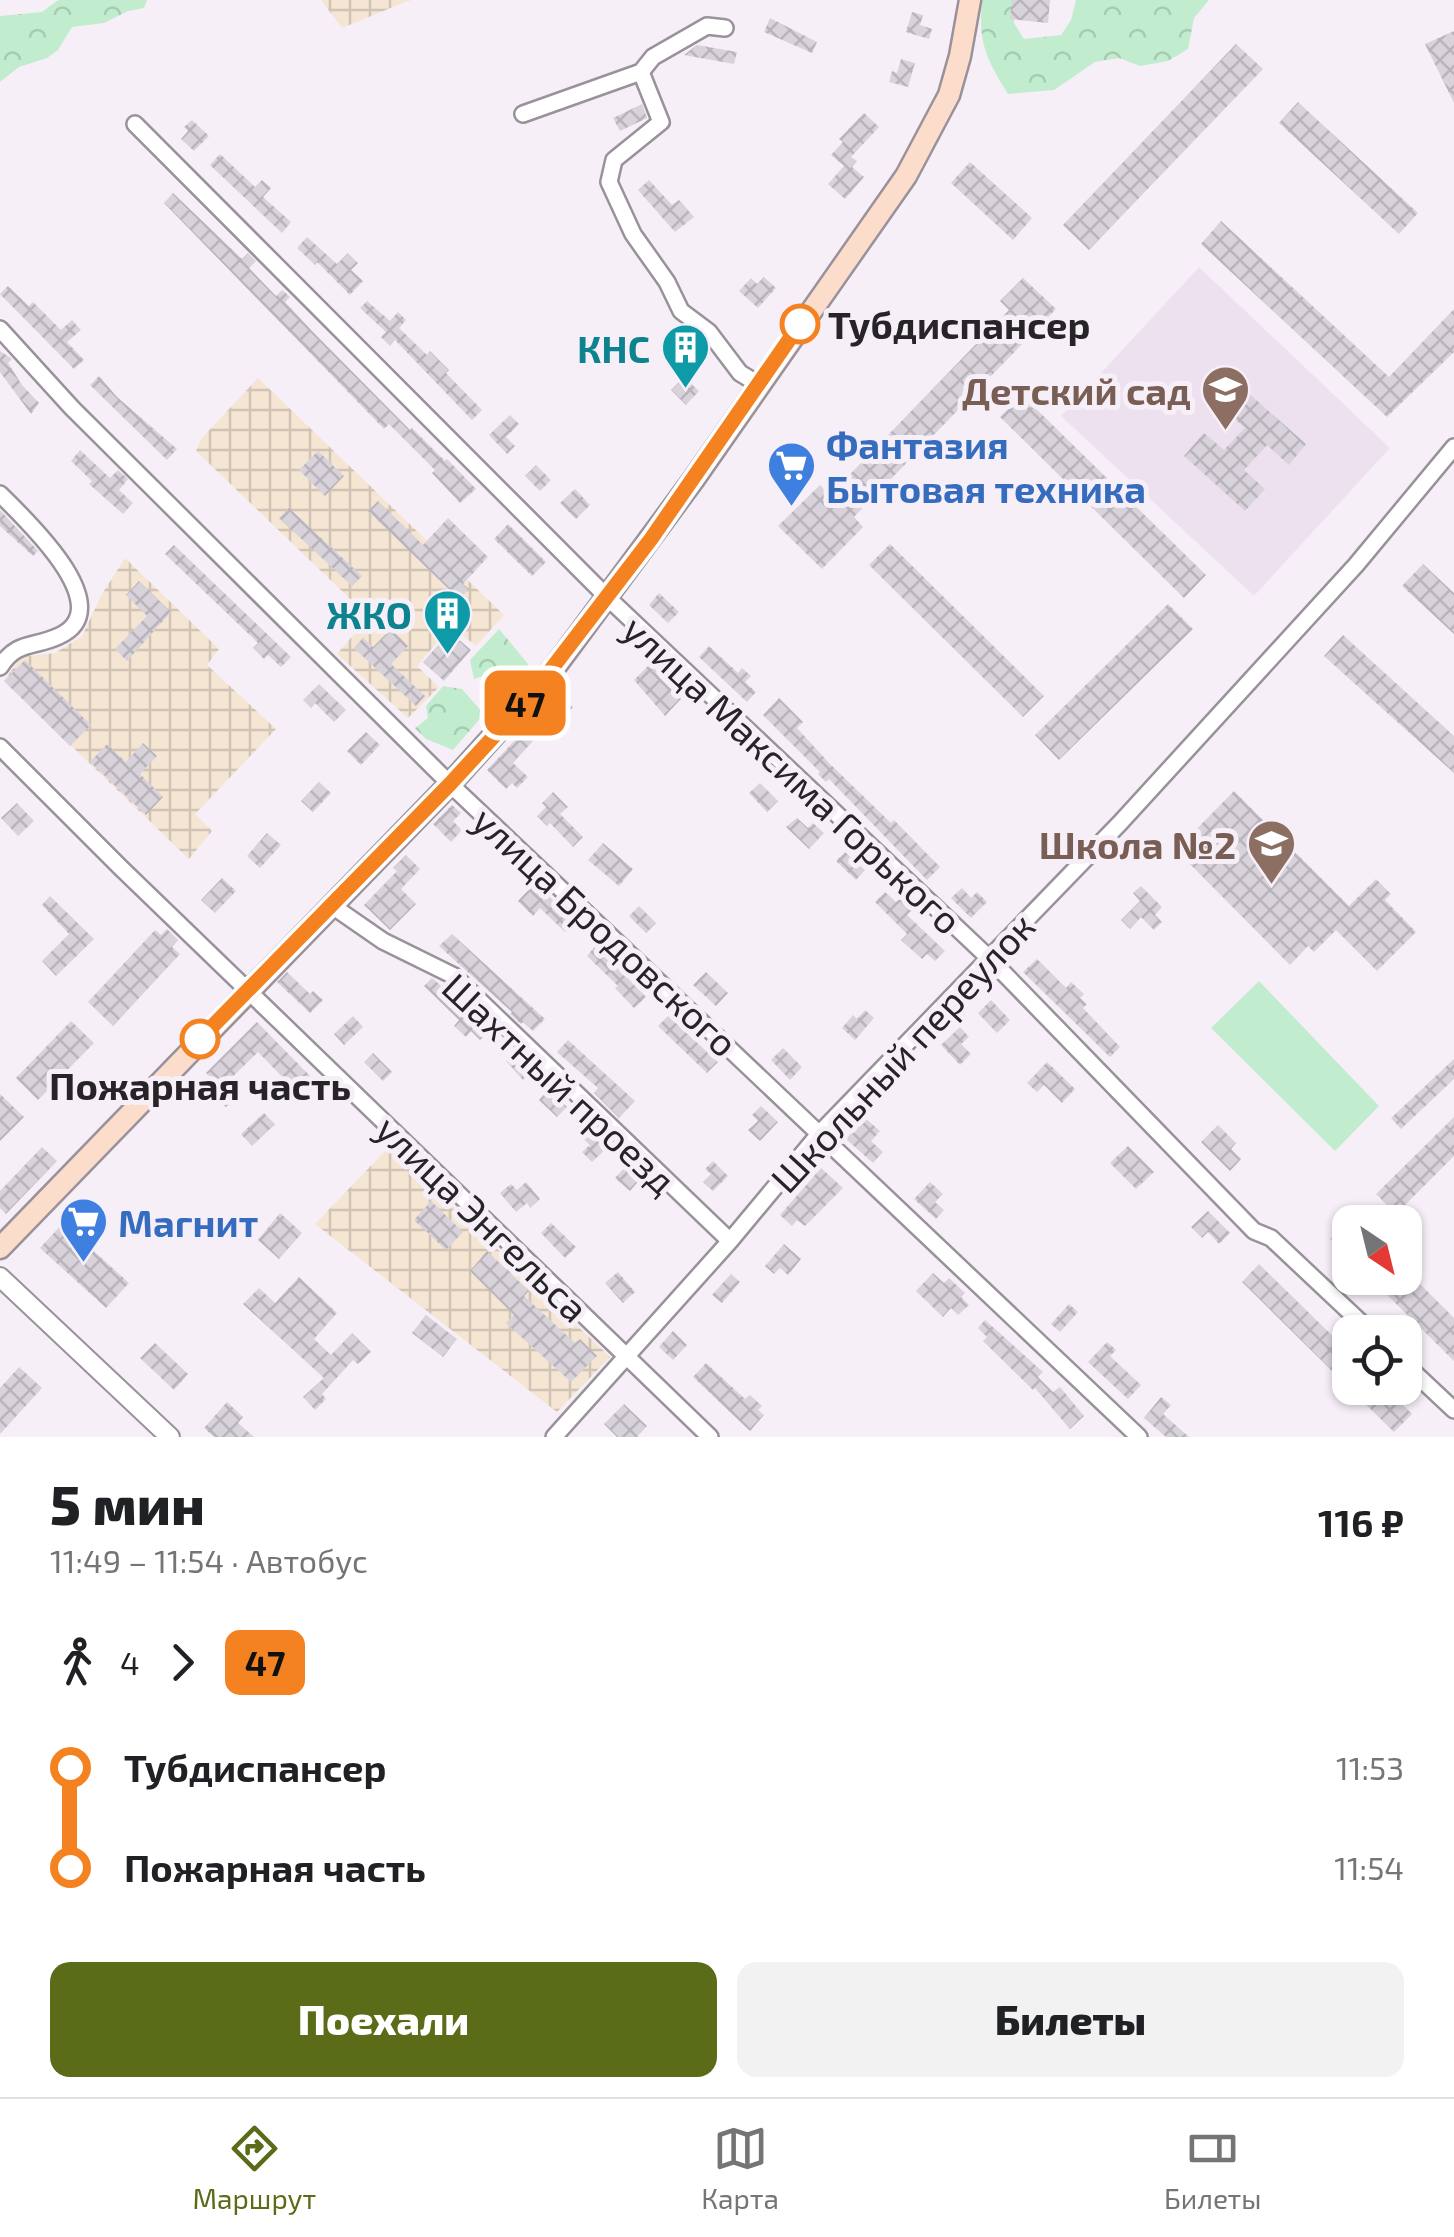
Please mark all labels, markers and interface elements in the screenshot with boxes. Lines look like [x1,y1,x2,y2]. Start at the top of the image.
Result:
place label: Тубдиспансер [828,301,1090,347]
marker: Тубдиспансер [781,305,819,343]
building icon: КНС [659,322,711,390]
place label: КНС [577,325,650,371]
school or university icon: Детский сад [1200,364,1252,432]
place label: Детский сад [962,367,1191,413]
place label: Фантазия Бытовая техника [826,421,1146,511]
supermarket icon: Фантазия Бытовая техника [765,440,817,508]
building icon: ЖКО [421,588,473,656]
place label: ЖКО [326,591,412,637]
street label: улица Максима Горького [614,605,972,943]
line badge: 47 [480,670,570,736]
text: 47 [505,682,545,724]
street label: улица Бродовского [464,796,748,1066]
school or university icon: Школа №2 [1245,818,1297,886]
place label: Школа №2 [1039,821,1236,867]
street label: Школьный переулок [761,903,1043,1201]
street label: Шахтный проезд [434,963,686,1203]
marker: Пожарная часть [181,1020,219,1058]
place label: Пожарная часть [49,1062,351,1108]
street label: улица Энгельса [367,1105,599,1331]
supermarket icon: Магнит [57,1196,109,1264]
place label: Магнит [118,1199,258,1245]
north arrow [1332,1205,1422,1295]
map controls [1332,1205,1422,1405]
button: locate [1332,1315,1422,1405]
text: 5 мин [50,1470,205,1536]
text: 116 ₽ [1318,1499,1404,1545]
text: 11:49 – 11:54 · Автобус [50,1541,368,1579]
icon: walk [50,1635,105,1690]
icon: forward [155,1635,210,1690]
text: 47 [245,1641,285,1683]
text: 4 [120,1643,140,1681]
text: Тубдиспансер [124,1744,386,1790]
text: 11:53 [1336,1748,1404,1786]
text: Пожарная часть [124,1844,426,1890]
text: 11:54 [1334,1848,1404,1886]
button: Поехали [50,1962,717,2077]
button: Билеты [737,1962,1404,2077]
tab: Маршрут [193,2121,316,2215]
tab: Карта [701,2121,779,2215]
tab: Билеты [1164,2121,1261,2215]

